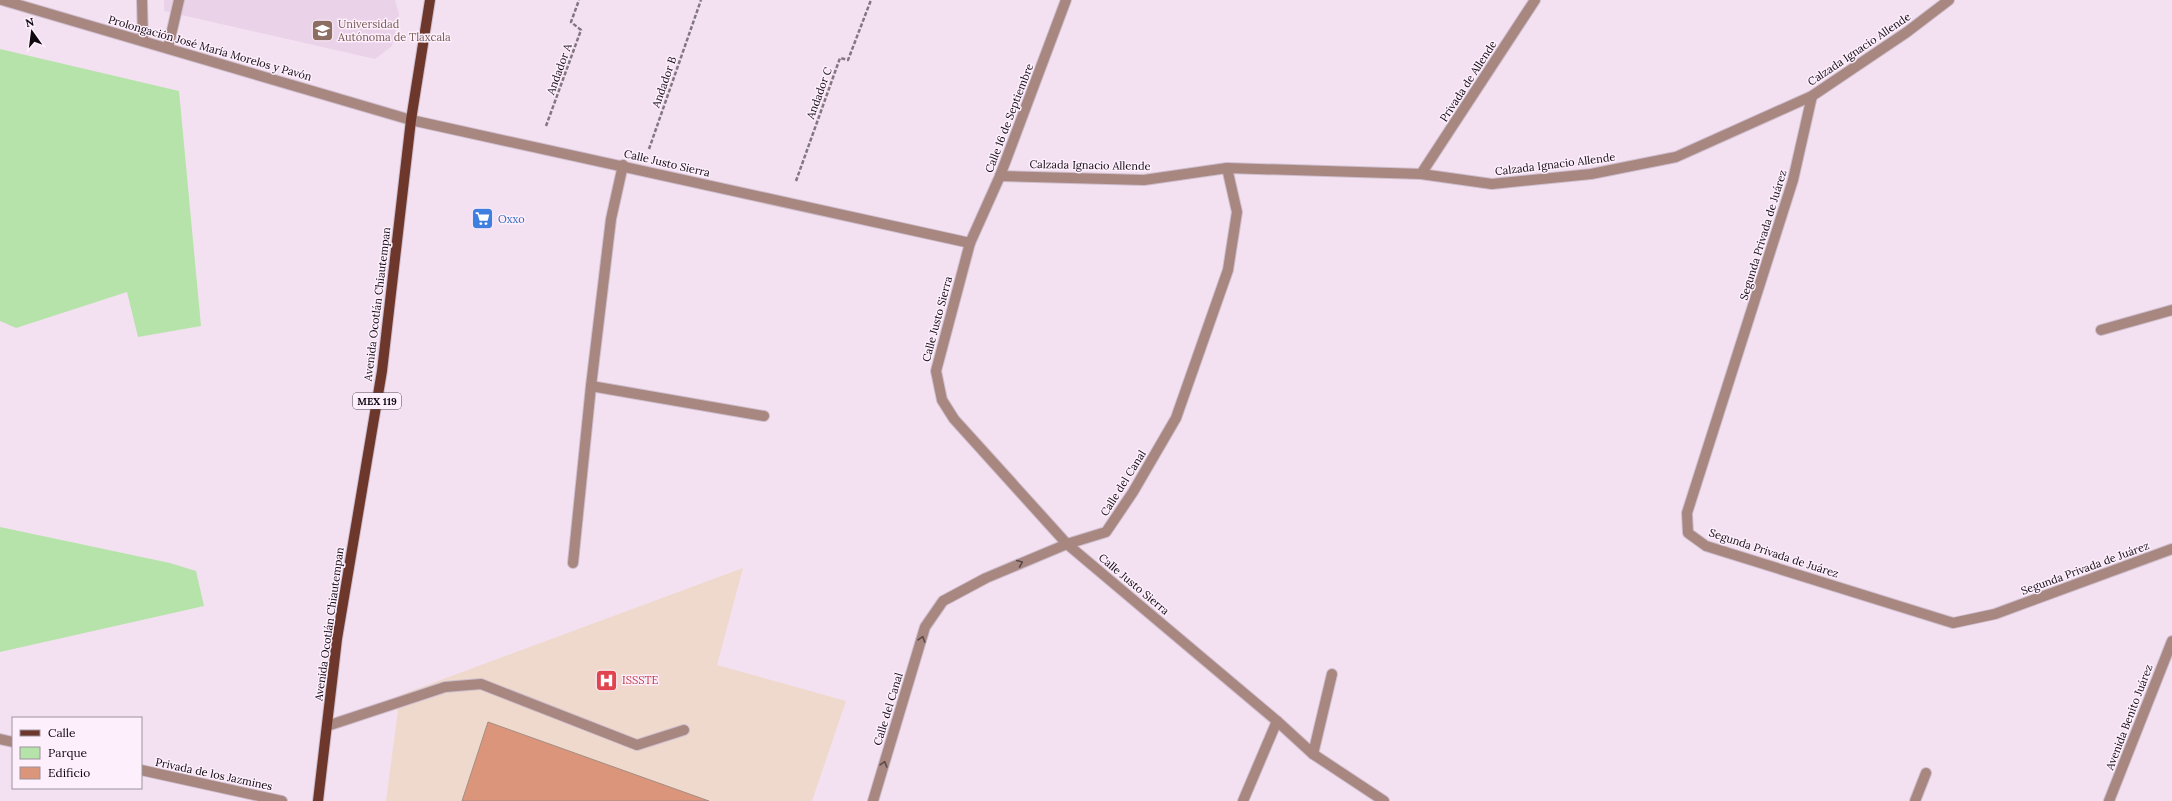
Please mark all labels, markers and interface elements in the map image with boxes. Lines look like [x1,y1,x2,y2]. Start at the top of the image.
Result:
street label: Calzada Ignacio Allende [1805,9,1913,89]
north arrow [12,12,52,52]
street label: Prolongación José María Morelos y Pavón [107,12,314,84]
text: N [24,14,36,30]
school or university icon: Universidad Autónoma de Tlaxcala [309,17,335,43]
place label: Universidad Autónoma de Tlaxcala [337,17,451,44]
street label: Privada de Allende [1436,38,1500,124]
street label: Andador A [543,40,575,97]
street label: Andador B [648,54,679,110]
street label: Calle 16 de Septiembre [982,61,1036,175]
street label: Andador C [803,65,835,122]
street label: Calle Justo Sierra [623,146,712,180]
street label: Calzada Ignacio Allende [1494,150,1616,178]
street label: Calzada Ignacio Allende [1029,157,1151,173]
street label: Segunda Privada de Juárez [1736,168,1790,302]
supermarket icon: Oxxo [470,206,496,232]
place label: Oxxo [498,212,525,226]
street label: Avenida Ocotlán Chiautempan [360,226,393,383]
street label: Calle Justo Sierra [919,274,955,363]
road number: MEX 119 [353,393,401,409]
street label: Calle del Canal [1097,447,1149,519]
street label: Segunda Privada de Juárez [1707,525,1841,581]
street label: Segunda Privada de Juárez [2019,538,2151,598]
street label: Avenida Ocotlán Chiautempan [311,546,347,703]
street label: Calle Justo Sierra [1096,550,1172,618]
one-way arrow [1017,560,1024,568]
one-way arrow [917,636,926,643]
street label: Avenida Benito Juárez [2102,662,2156,773]
hospital icon: ISSSTE [593,667,619,693]
street label: Calle del Canal [870,671,906,747]
place label: ISSSTE [622,673,658,687]
legend [12,717,142,789]
text: Calle [48,725,76,740]
text: Parque [48,745,88,760]
street label: Privada de los Jazmines [154,755,274,793]
one-way arrow [879,760,888,767]
text: Edificio [48,765,90,780]

